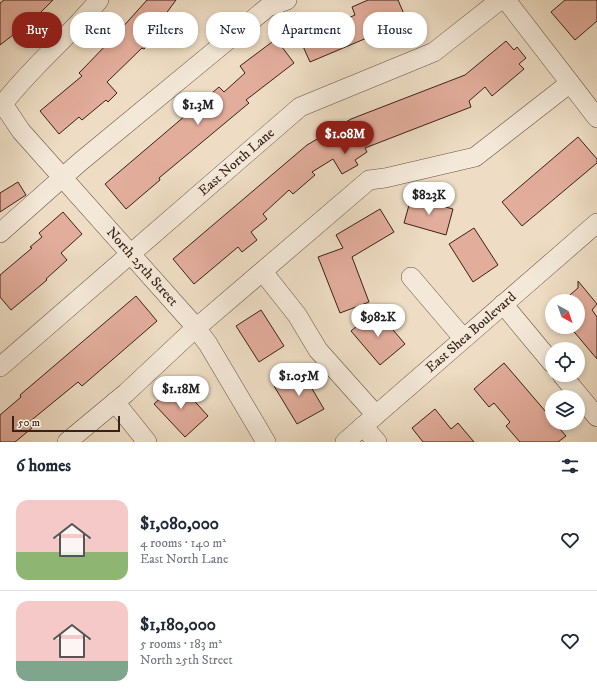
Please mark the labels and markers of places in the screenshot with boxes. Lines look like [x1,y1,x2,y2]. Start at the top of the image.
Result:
pin: $1.3M [170,92,226,126]
pin: $1.08M [312,121,378,155]
pin: $823K [401,182,457,216]
pin: $982K [350,304,406,338]
pin: $1.05M [266,363,332,397]
pin: $1.18M [148,376,214,410]

